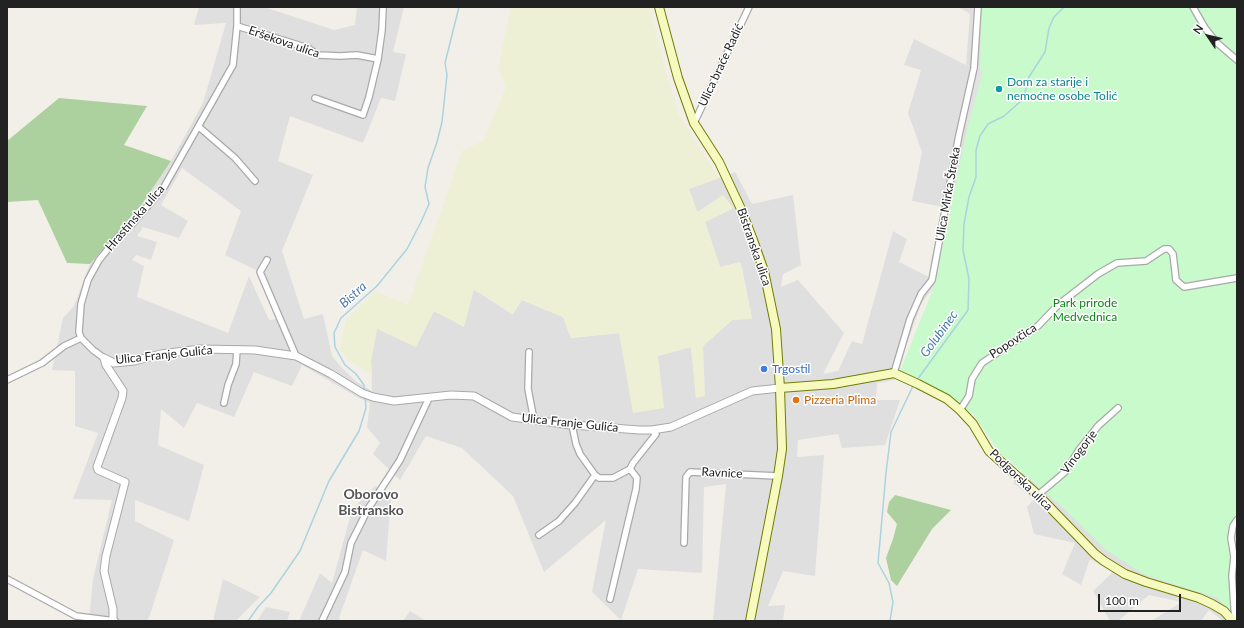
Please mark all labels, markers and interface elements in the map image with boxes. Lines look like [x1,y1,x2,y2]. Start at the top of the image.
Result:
north arrow [1188,16,1228,56]
street label: Ulica braće Radić [695,21,747,109]
text: N [1190,22,1206,36]
street label: Eršekova ulica [247,23,321,61]
place label: Dom za starije i nemoćne osobe Tolić [1007,75,1117,103]
marker: Dom za starije i nemoćne osobe Tolić [994,84,1004,94]
street label: Ulica Mirka Štreka [933,146,963,242]
street label: Hrastinska ulica [102,182,168,254]
street label: Bistranska ulica [734,206,774,288]
water label: Bistra [336,279,370,311]
park label: Park prirode Medvednica [1053,296,1117,324]
water label: Golubinec [917,308,961,360]
street label: Popovčica [987,320,1039,362]
street label: Ulica Franje Gulića [115,343,213,367]
place label: Trgostil [772,362,810,376]
marker: Trgostil [759,364,769,374]
place label: Pizzeria Plima [804,393,876,407]
marker: Pizzeria Plima [791,395,801,405]
street label: Ulica Franje Gulića [521,411,619,435]
street label: Vinogorje [1058,427,1100,477]
street label: Podgorska ulica [986,446,1056,514]
street label: Ravnice [701,465,743,481]
district label: Oborovo Bistransko [338,486,404,518]
scale bar [1100,586,1183,612]
text: 100 m [1105,593,1139,608]

